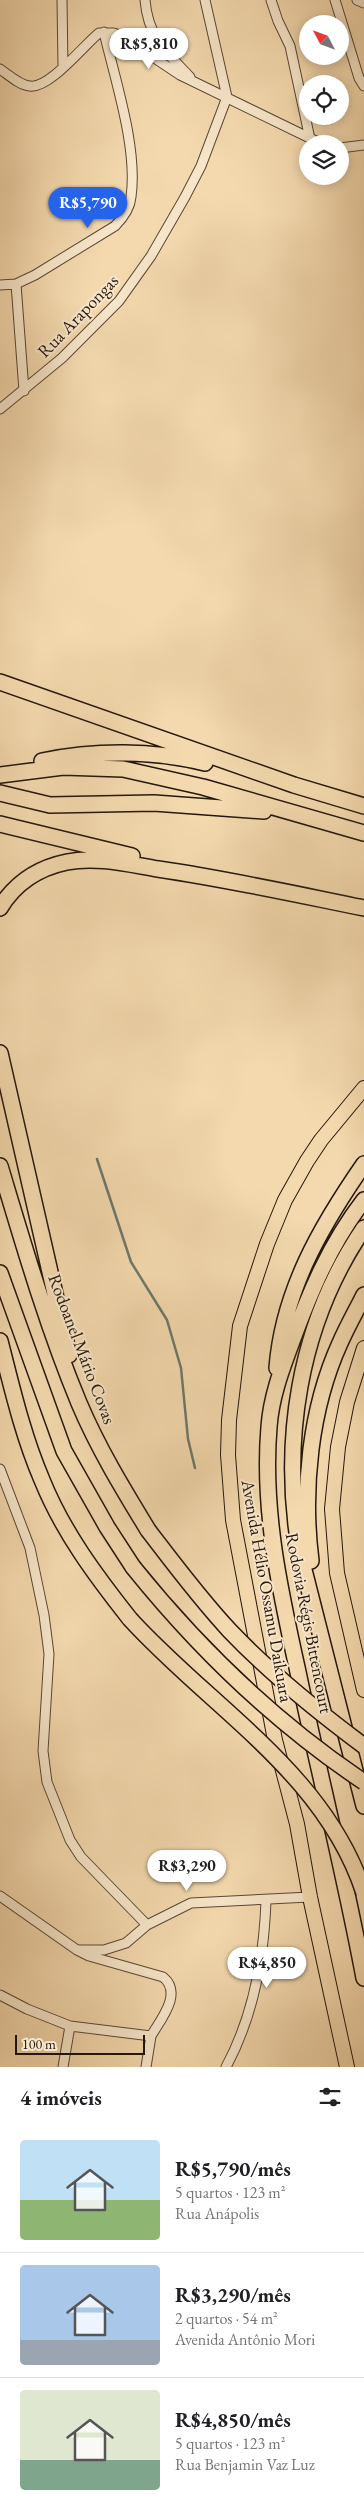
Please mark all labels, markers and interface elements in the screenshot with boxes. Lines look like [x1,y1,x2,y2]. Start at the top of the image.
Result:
north arrow [299,15,349,65]
map controls [299,15,349,185]
pin: R$5,810 [103,28,195,70]
text: R$5,810 [120,33,178,54]
button: locate [299,75,349,125]
button: layers [299,135,349,185]
pin: R$5,790 [42,186,134,229]
text: R$5,790 [59,192,117,213]
street label: Rua Arapongas [32,269,123,362]
street label: Rodoanel Mário Covas [43,1270,122,1427]
street label: Avenida Hélio Ossamu Daikuara [236,1477,299,1705]
street label: Rodovia Régis Bittencourt [281,1530,338,1716]
pin: R$3,290 [141,1850,233,1892]
text: R$3,290 [158,1855,216,1876]
pin: R$4,850 [221,1946,313,1989]
text: R$4,850 [238,1952,296,1973]
scale bar [15,2032,145,2055]
text: 100 m [22,2035,56,2053]
icon: filters [316,2083,344,2111]
text: 4 imóveis [20,2084,102,2111]
text: R$5,790/mês [175,2155,291,2182]
icon: home [60,2160,120,2220]
text: 5 quartos · 123 m² [175,2182,286,2203]
text: Rua Anápolis [175,2203,259,2224]
text: R$3,290/mês [175,2281,291,2308]
icon: home [60,2285,120,2345]
text: 2 quartos · 54 m² [175,2308,278,2329]
text: Avenida Antônio Mori [175,2329,315,2350]
text: R$4,850/mês [175,2406,291,2433]
icon: home [60,2410,120,2470]
text: 5 quartos · 123 m² [175,2433,286,2454]
text: Rua Benjamin Vaz Luz [175,2454,315,2475]

